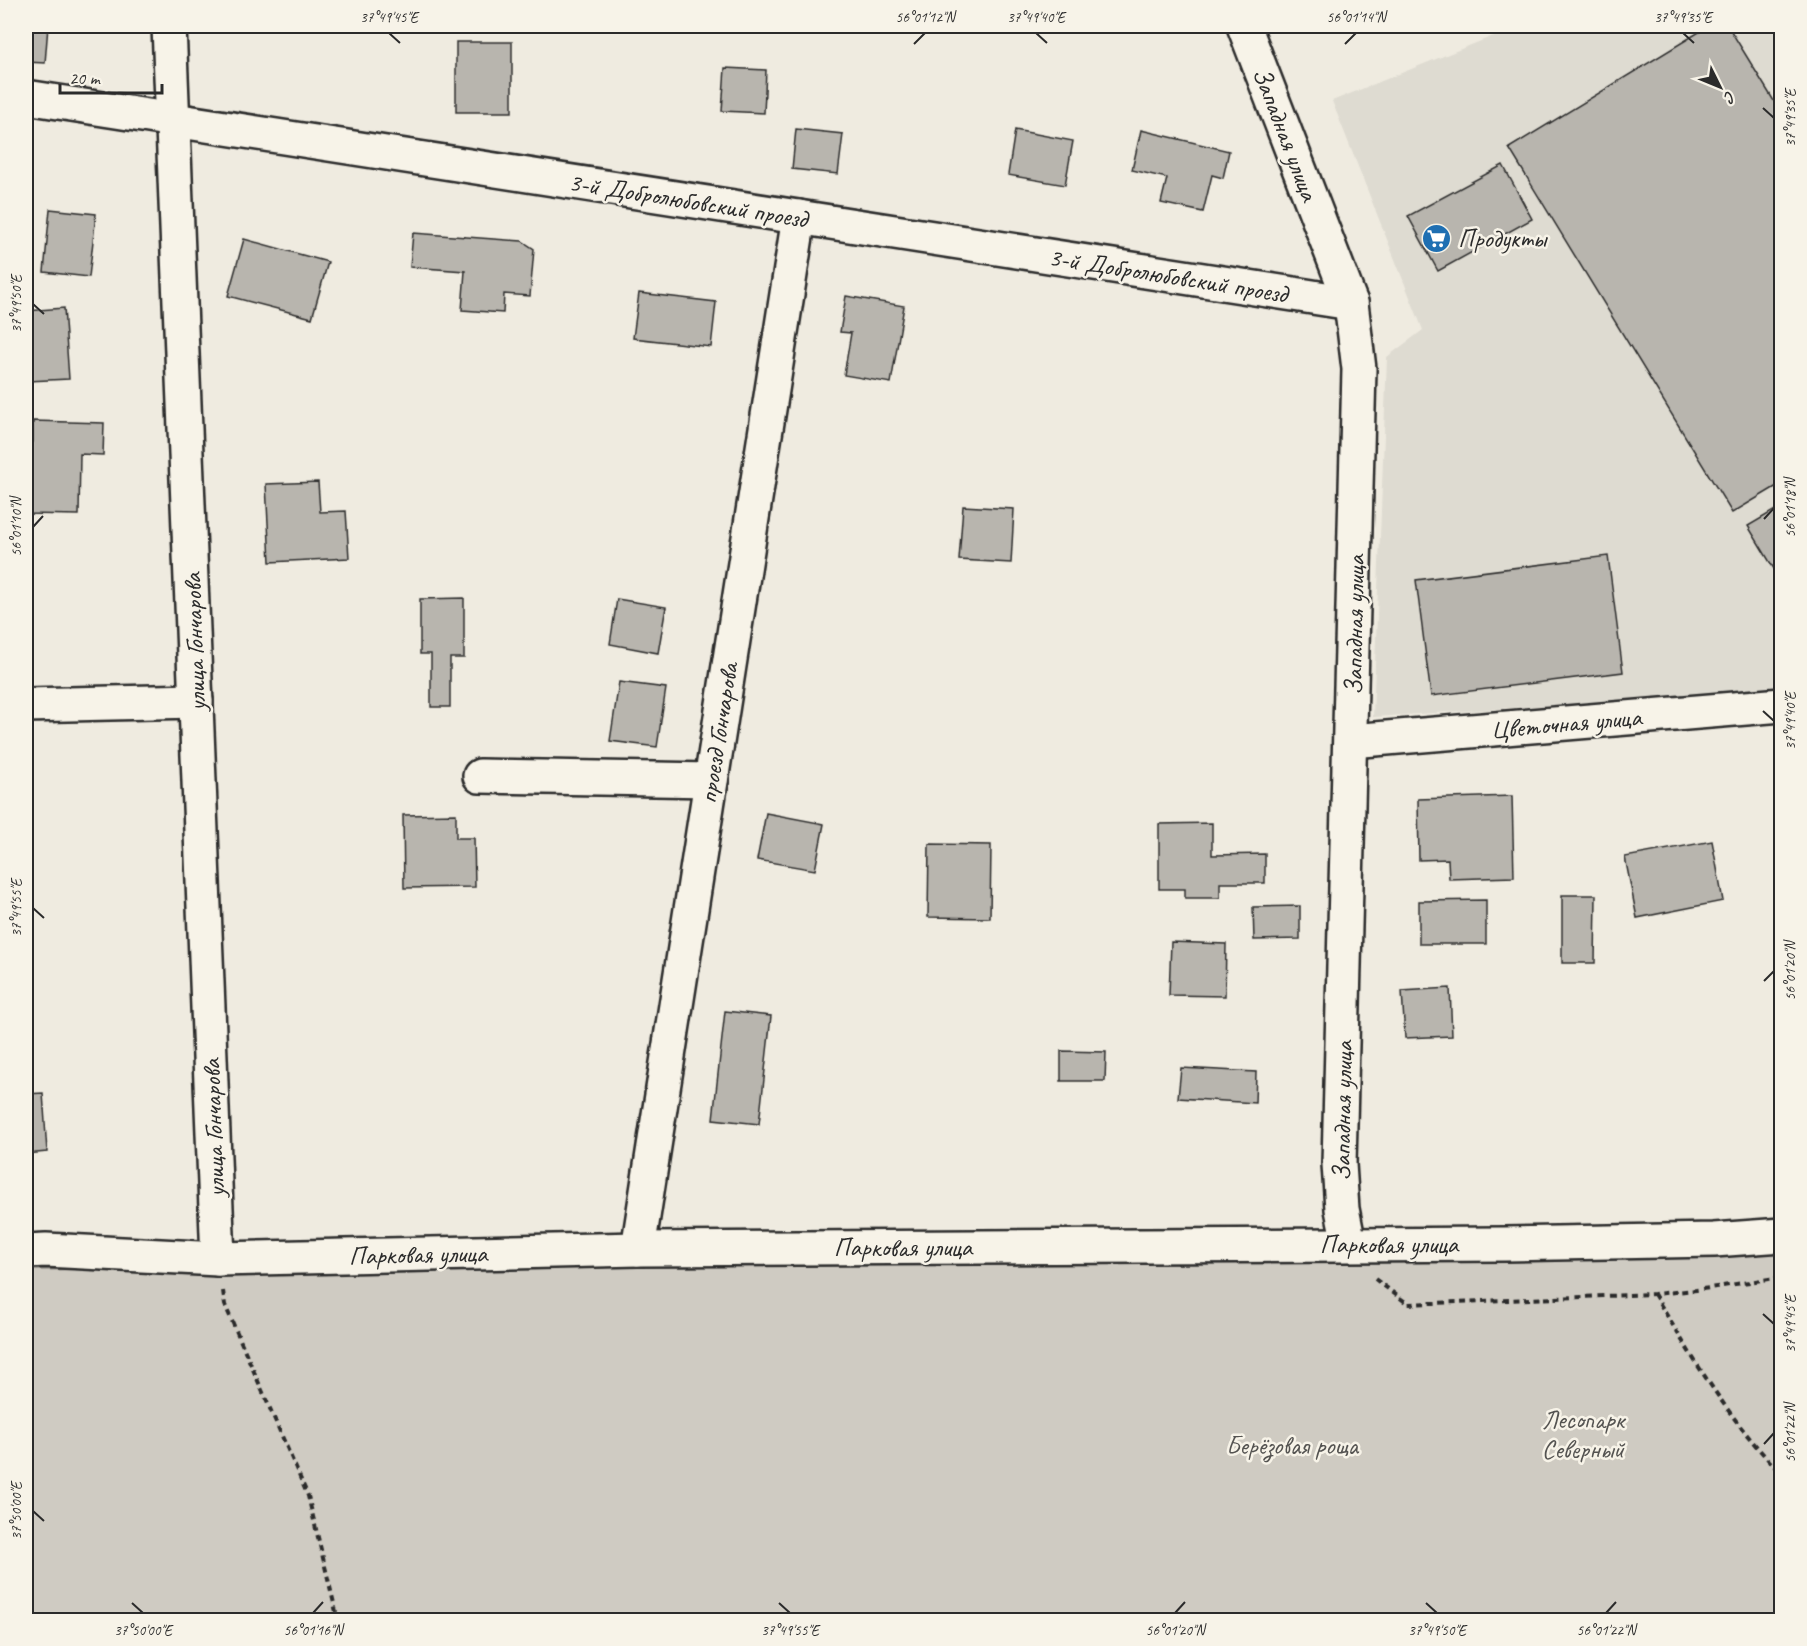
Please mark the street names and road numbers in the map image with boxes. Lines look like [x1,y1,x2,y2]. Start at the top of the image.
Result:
street label: Западная улица [1245,63,1327,207]
street label: 3-й Добролюбовский проезд [566,165,812,236]
street label: 3-й Добролюбовский проезд [1046,240,1292,311]
street label: Западная улица [1337,553,1372,695]
street label: улица Гончарова [176,571,213,714]
street label: проезд Гончарова [691,658,746,806]
street label: Цветочная улица [1489,700,1644,747]
street label: Западная улица [1325,1039,1360,1181]
street label: улица Гончарова [195,1057,232,1200]
street label: Парковая улица [1320,1228,1460,1261]
street label: Парковая улица [834,1231,974,1264]
street label: Парковая улица [348,1237,489,1272]

